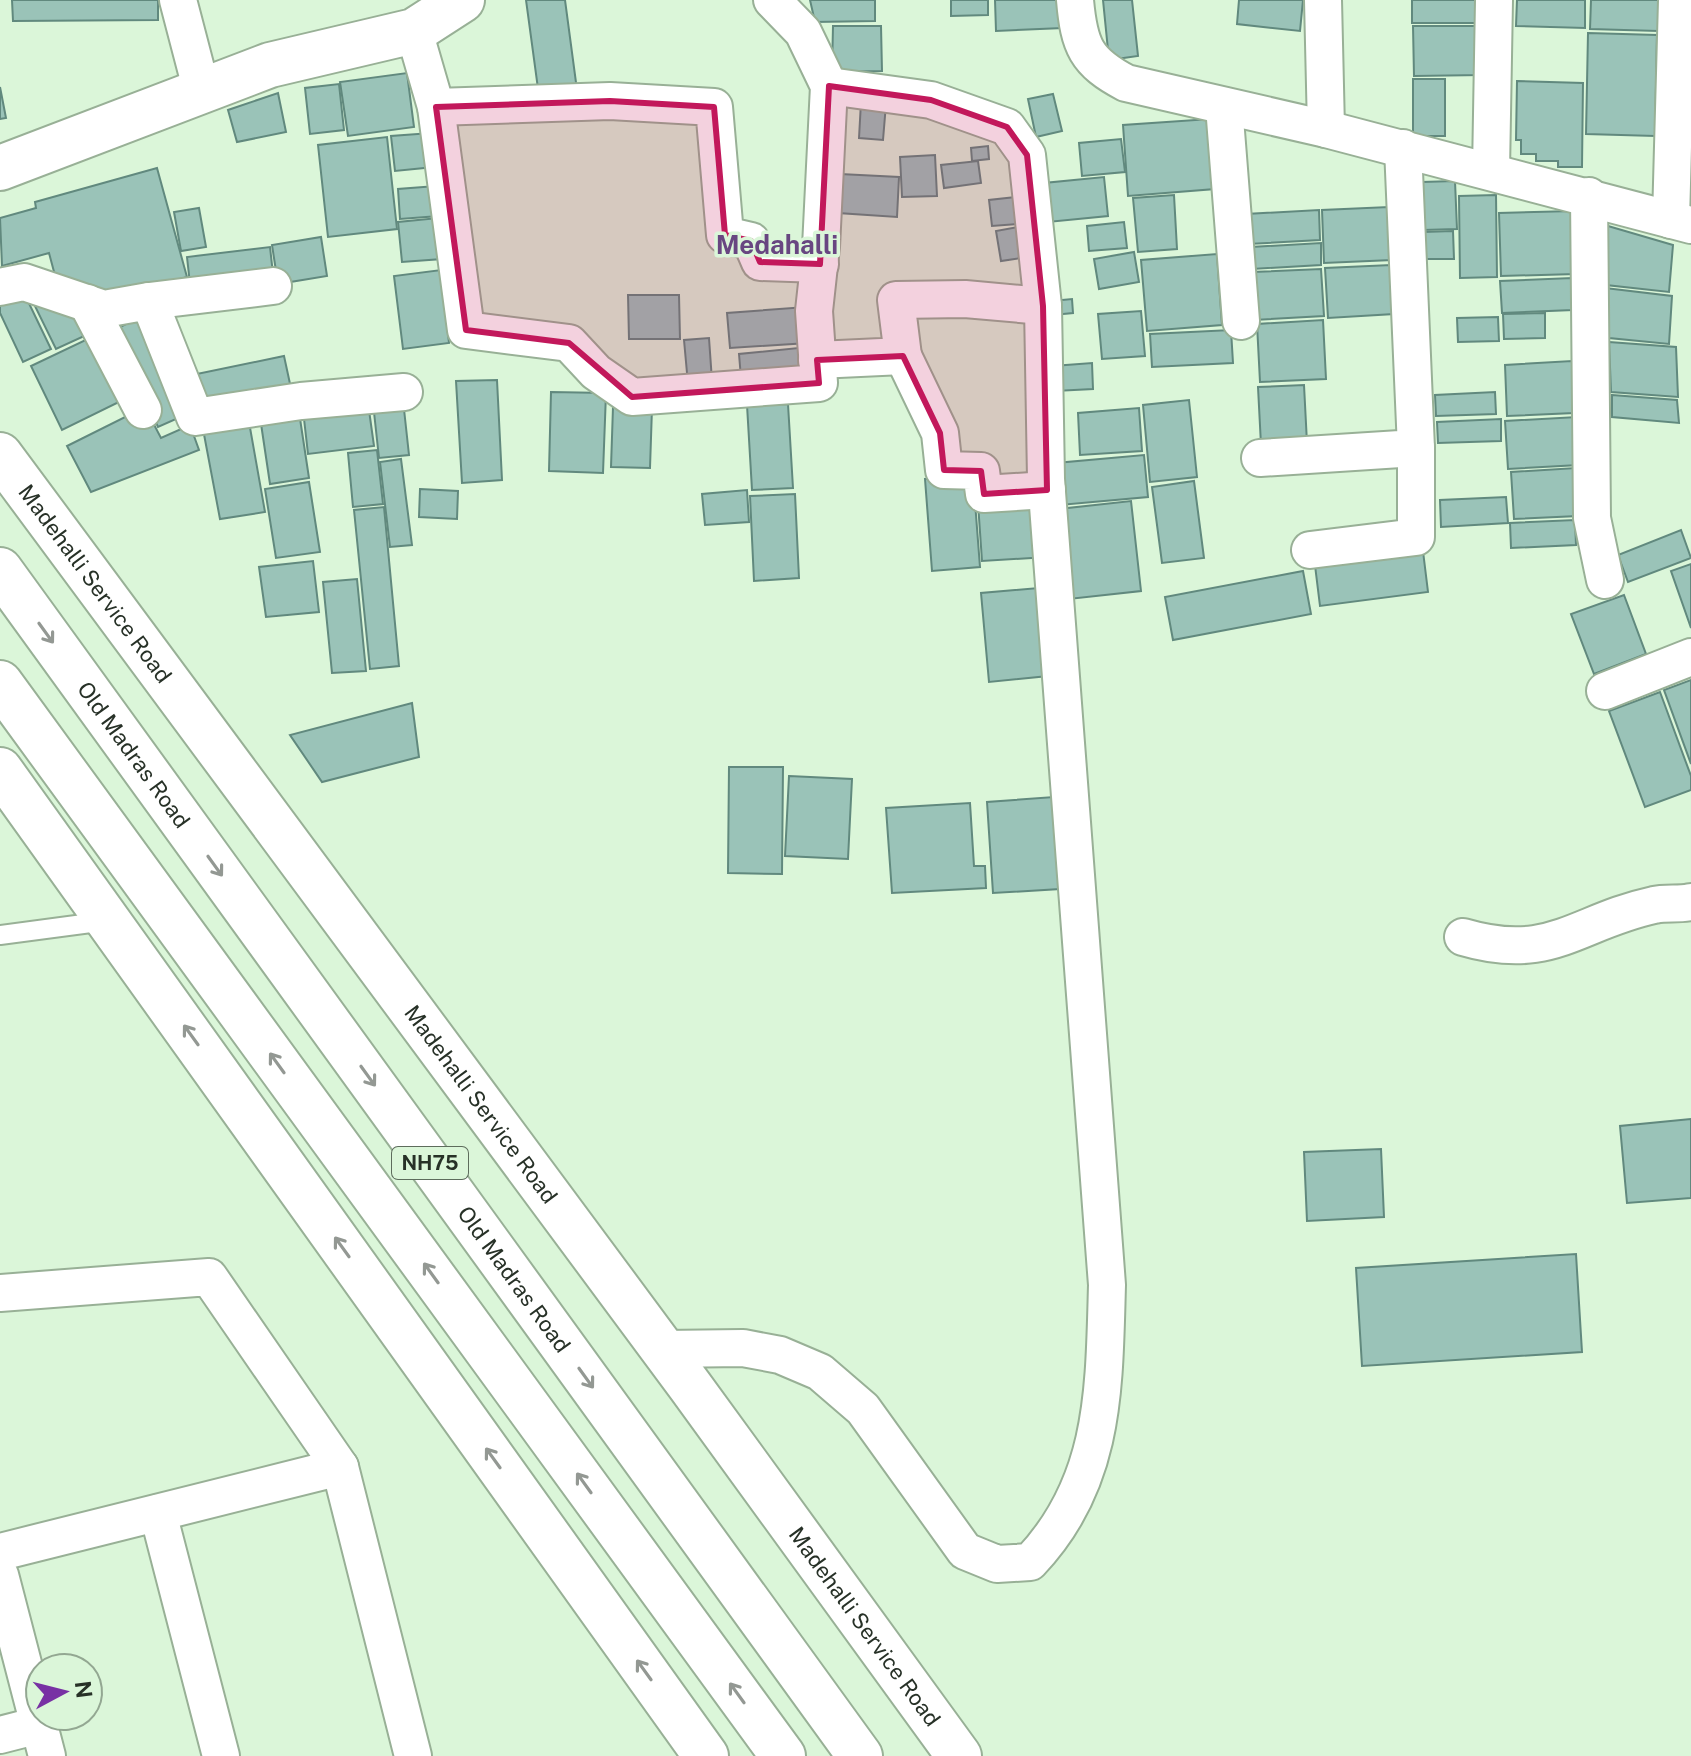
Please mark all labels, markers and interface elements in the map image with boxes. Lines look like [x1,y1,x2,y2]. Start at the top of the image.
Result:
district label: Medahalli [716,229,838,260]
street label: Madehalli Service Road [13,479,177,688]
one-way arrow [37,622,54,643]
street label: Old Madras Road [72,676,196,833]
one-way arrow [206,855,223,876]
street label: Madehalli Service Road [399,1000,563,1208]
one-way arrow [182,1025,199,1047]
one-way arrow [269,1053,286,1074]
one-way arrow [359,1065,376,1087]
road number: NH75 [392,1147,468,1179]
street label: Old Madras Road [453,1201,576,1357]
one-way arrow [334,1236,350,1258]
one-way arrow [422,1263,439,1284]
one-way arrow [578,1366,594,1388]
one-way arrow [485,1448,501,1470]
one-way arrow [576,1473,593,1494]
street label: Madehalli Service Road [784,1522,946,1731]
north arrow [24,1652,104,1732]
one-way arrow [636,1659,652,1681]
text: N [70,1679,98,1700]
one-way arrow [729,1683,746,1704]

